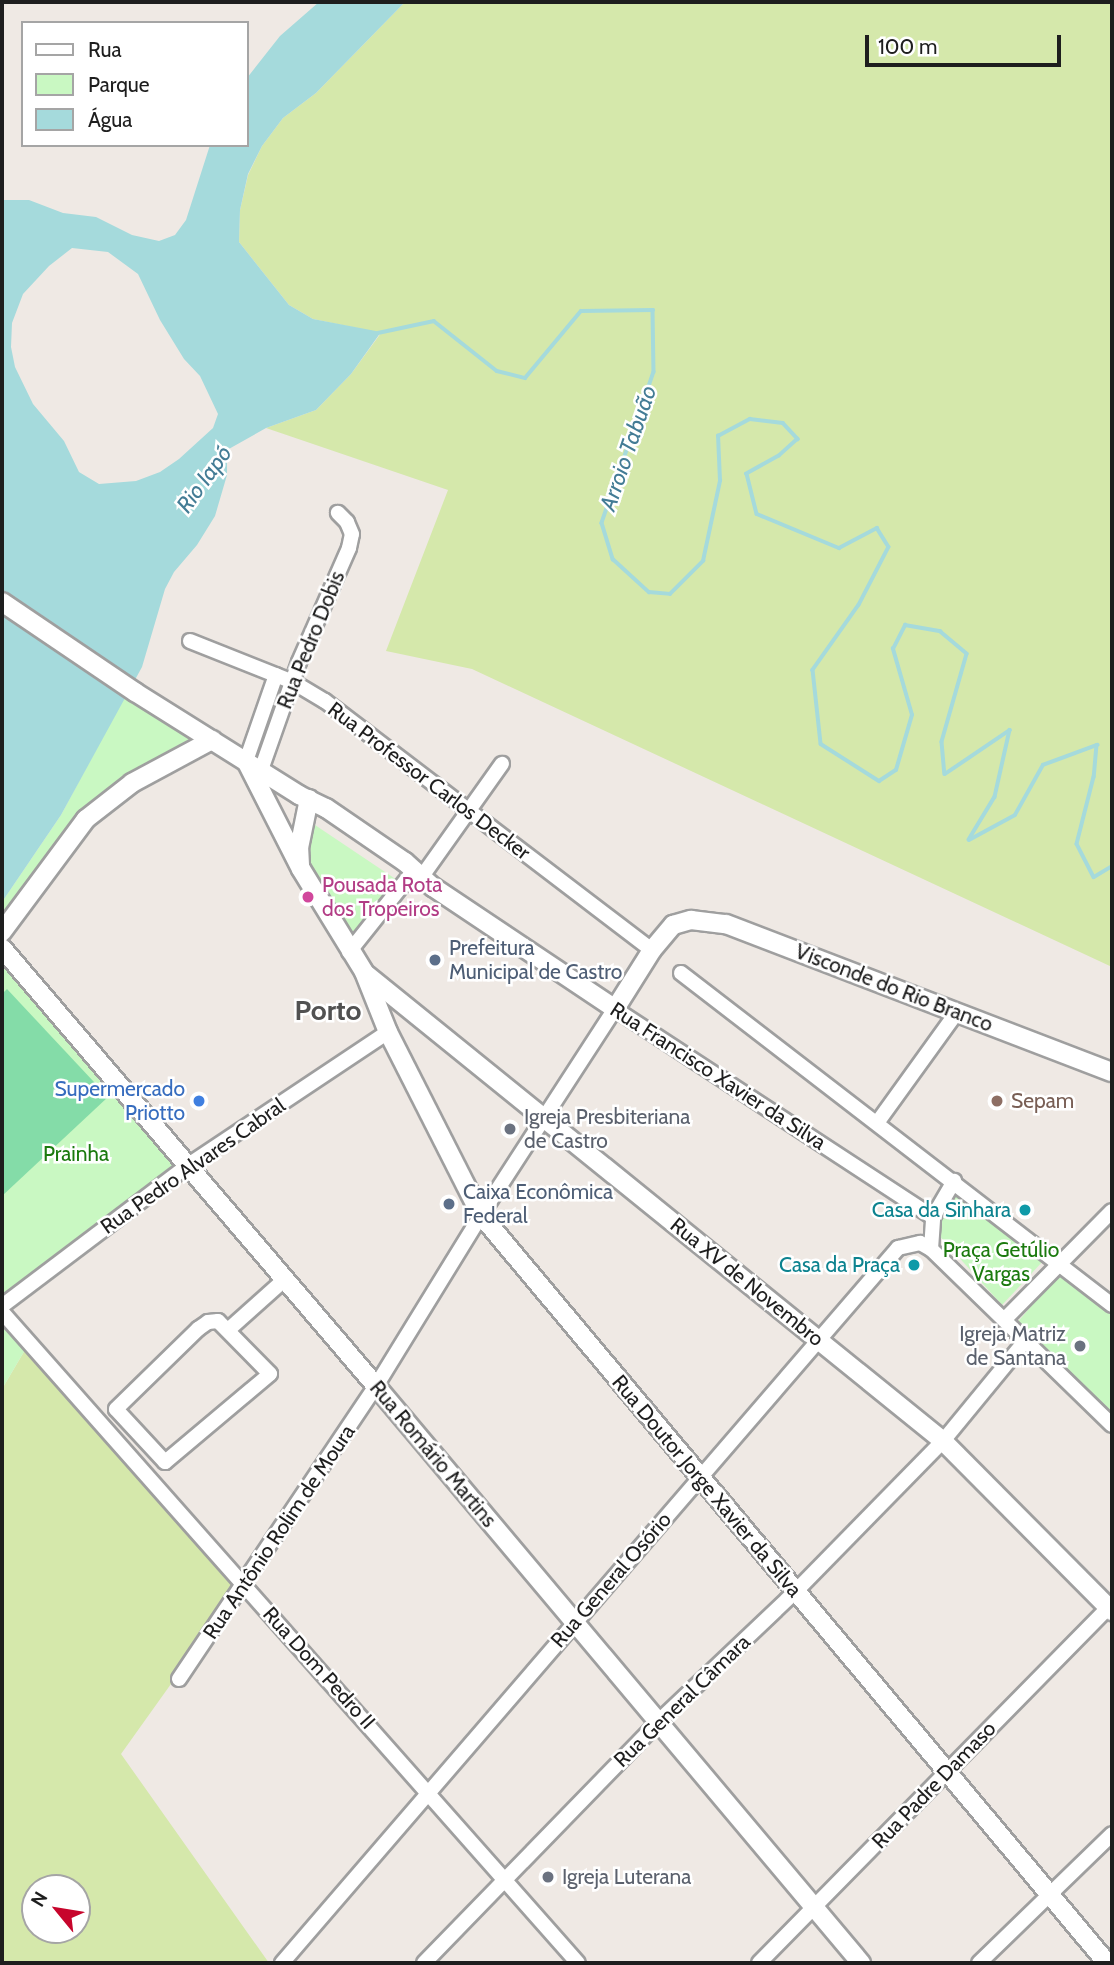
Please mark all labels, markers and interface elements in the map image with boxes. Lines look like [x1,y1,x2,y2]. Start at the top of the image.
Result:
legend [21,21,248,147]
scale bar [869,21,1065,65]
text: 100 m [878,34,937,59]
text: Rua [88,37,122,62]
text: Parque [88,72,150,97]
text: Água [88,107,132,132]
water label: Arroio Tabuão [594,382,662,514]
water label: Rio Iapó [170,440,238,518]
street label: Rua Pedro Dobis [272,567,350,713]
street label: Rua Professor Carlos Decker [323,697,535,865]
place label: Pousada Rota dos Tropeiros [322,872,442,922]
marker: Pousada Rota dos Tropeiros [300,889,316,905]
place label: Prefeitura Municipal de Castro [449,935,622,985]
street label: Visconde do Rio Branco [792,939,996,1037]
marker: Prefeitura Municipal de Castro [427,952,443,968]
district label: Porto [294,993,362,1027]
street label: Rua Francisco Xavier da Silva [605,997,831,1155]
place label: Supermercado Priotto [54,1076,185,1126]
place label: Sepam [1011,1088,1074,1114]
street label: Rua Pedro Alvares Cabral [96,1093,290,1239]
marker: Supermercado Priotto [191,1093,207,1109]
marker: Sepam [989,1093,1005,1109]
place label: Igreja Presbiteriana de Castro [524,1104,690,1154]
marker: Igreja Presbiteriana de Castro [502,1121,518,1137]
park label: Prainha [43,1141,109,1167]
place label: Caixa Econômica Federal [463,1179,613,1229]
marker: Caixa Econômica Federal [441,1196,457,1212]
place label: Casa da Sinhara [872,1197,1011,1223]
marker: Casa da Sinhara [1017,1202,1033,1218]
street label: Rua XV de Novembro [665,1212,829,1352]
park label: Praça Getúlio Vargas [943,1237,1059,1287]
place label: Casa da Praça [779,1252,900,1278]
marker: Casa da Praça [906,1257,922,1273]
place label: Igreja Matriz de Santana [959,1321,1066,1371]
marker: Igreja Matriz de Santana [1072,1338,1088,1354]
street label: Rua Doutor Jorge Xavier da Silva [607,1370,807,1602]
street label: Rua Romário Martins [364,1376,502,1532]
street label: Rua Antônio Rolim de Moura [198,1420,360,1644]
street label: Rua General Osório [546,1507,676,1653]
street label: Rua Dom Pedro II [258,1602,380,1734]
street label: Rua General Câmara [609,1629,755,1773]
street label: Rua Padre Damaso [867,1716,1001,1854]
place label: Igreja Luterana [562,1864,691,1890]
marker: Igreja Luterana [540,1869,556,1885]
north arrow [21,1874,91,1944]
text: N [26,1888,52,1911]

